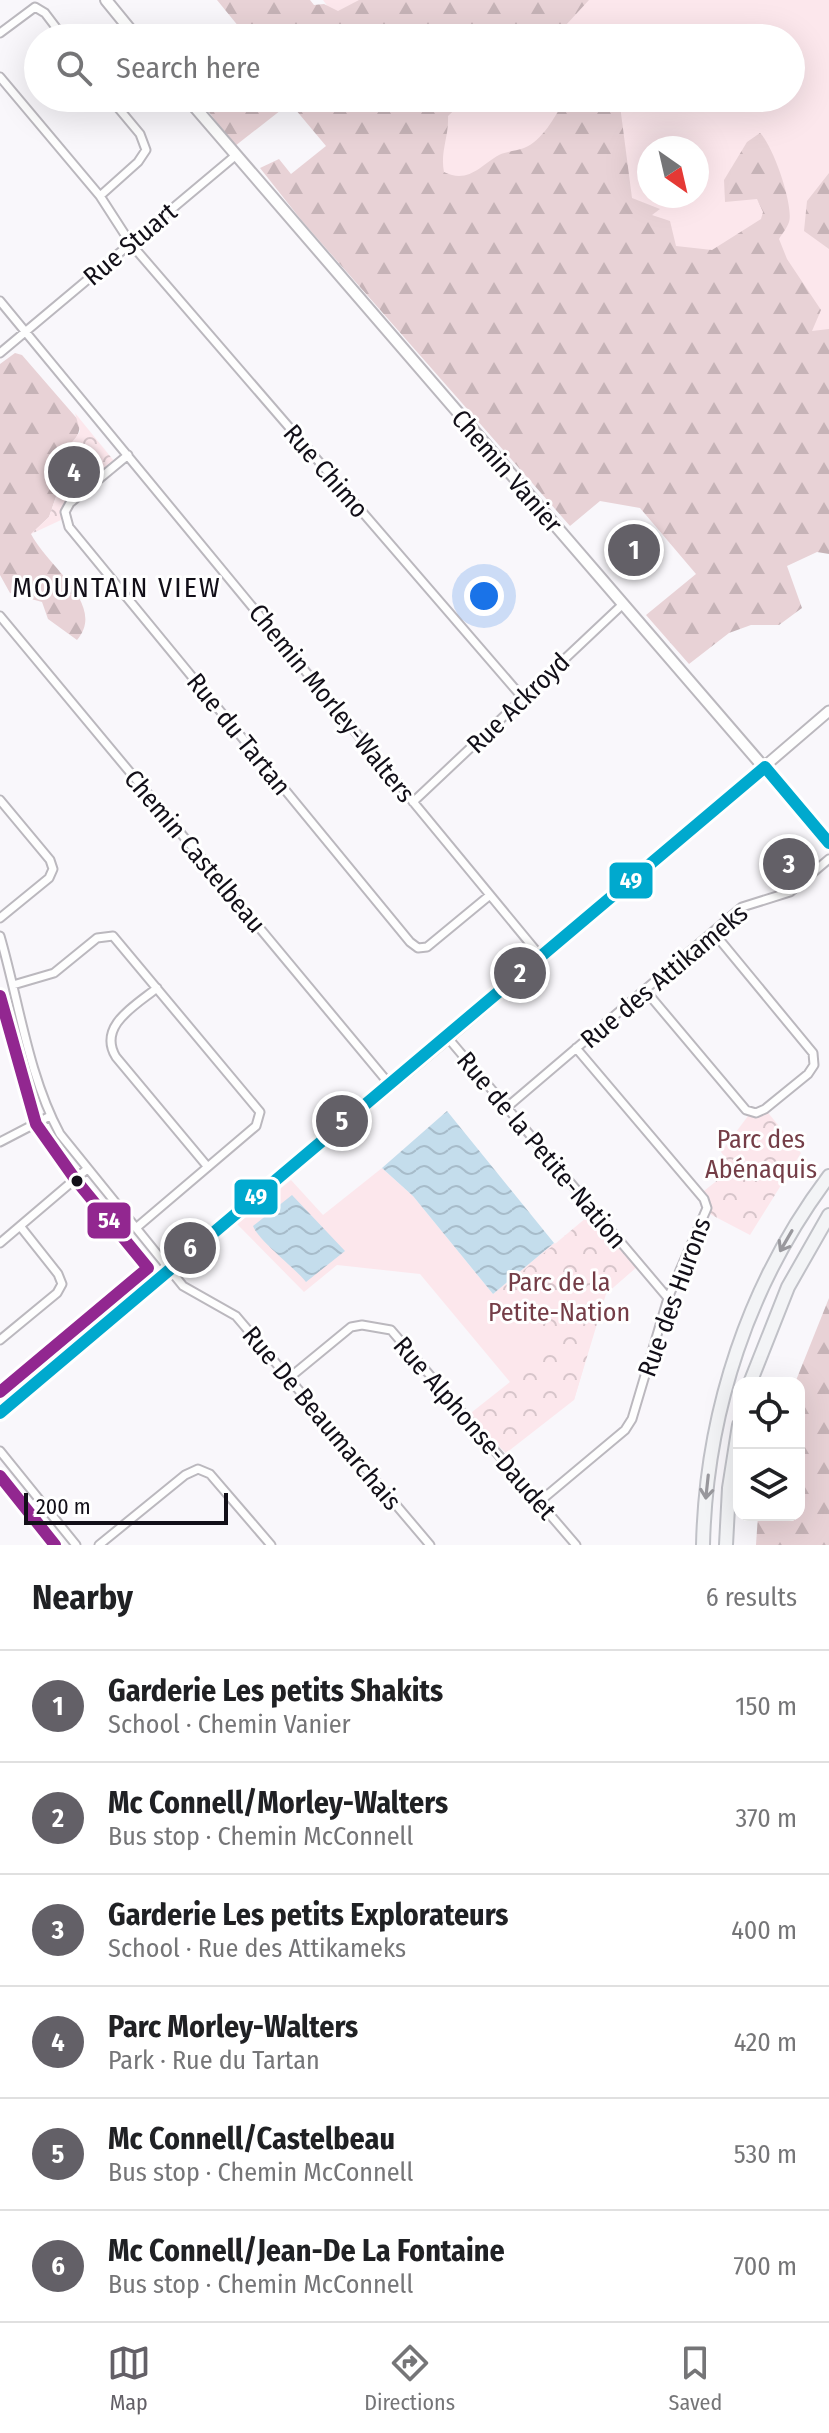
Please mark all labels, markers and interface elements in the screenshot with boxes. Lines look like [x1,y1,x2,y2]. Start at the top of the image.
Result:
search box [24,24,805,112]
icon: search [52,46,96,90]
text: Search here [116,50,261,86]
north arrow [637,136,709,208]
street label: Rue Stuart [77,196,184,292]
street label: Chemin Vanier [445,403,568,539]
street label: Rue Chimo [277,418,375,524]
pin: 4 [48,442,100,502]
pin: 1 [608,520,660,580]
district label: MOUNTAIN VIEW [12,571,222,604]
your location [464,576,504,616]
street label: Chemin Morley-Walters [242,598,421,809]
street label: Rue Ackroyd [460,647,576,760]
street label: Rue du Tartan [180,667,297,801]
street label: Chemin Castelbeau [117,764,272,939]
pin: 3 [763,834,815,894]
line badge: 49 [608,861,654,900]
text: 49 [620,867,642,894]
street label: Rue des Attikameks [575,898,754,1055]
pin: 2 [494,943,546,1003]
street label: Rue de la Petite-Nation [450,1046,633,1255]
pin: 5 [316,1091,368,1151]
park label: Parc des Abénaquis [705,1124,817,1185]
unlabelled marker [69,1173,85,1189]
line badge: 49 [233,1178,279,1216]
text: 49 [245,1183,267,1210]
line badge: 54 [86,1201,132,1240]
text: 54 [98,1207,120,1234]
street label: Rue des Hurons [631,1213,718,1381]
pin: 6 [164,1218,216,1278]
one-way arrow [778,1229,794,1252]
park label: Parc de la Petite-Nation [488,1267,630,1328]
street label: Rue De Beaumarchais [236,1320,407,1516]
street label: Rue Alphonse-Daudet [387,1331,563,1526]
map controls [733,1377,805,1521]
button: locate [733,1377,805,1449]
button: layers [733,1449,805,1521]
one-way arrow [699,1473,714,1500]
scale bar [24,1489,228,1525]
text: 200 m [36,1493,91,1520]
text: Nearby [32,1577,133,1618]
text: 6 results [706,1582,797,1613]
text: Garderie Les petits Shakits [108,1673,443,1709]
text: 1 [53,1691,64,1722]
text: 150 m [735,1691,797,1722]
text: School · Chemin Vanier [108,1709,351,1740]
text: Mc Connell/Morley-Walters [108,1785,448,1821]
text: 2 [52,1803,64,1834]
text: 370 m [736,1803,797,1834]
text: Bus stop · Chemin McConnell [108,1821,413,1852]
text: Garderie Les petits Explorateurs [108,1897,509,1933]
text: 3 [52,1915,64,1946]
text: 400 m [731,1915,797,1946]
text: School · Rue des Attikameks [108,1933,406,1964]
text: Parc Morley-Walters [108,2009,358,2045]
text: 4 [51,2027,65,2058]
text: 420 m [734,2027,797,2058]
text: Park · Rue du Tartan [108,2045,320,2076]
text: Mc Connell/Castelbeau [108,2121,395,2157]
text: 5 [52,2139,64,2170]
text: 530 m [734,2139,797,2170]
text: Bus stop · Chemin McConnell [108,2157,413,2188]
text: Mc Connell/Jean-De La Fontaine [108,2233,505,2269]
text: 6 [51,2251,65,2282]
text: 700 m [734,2251,797,2282]
text: Bus stop · Chemin McConnell [108,2269,413,2300]
tab: Map [107,2341,151,2416]
tab: Directions [364,2341,455,2416]
tab: Saved [669,2341,722,2416]

